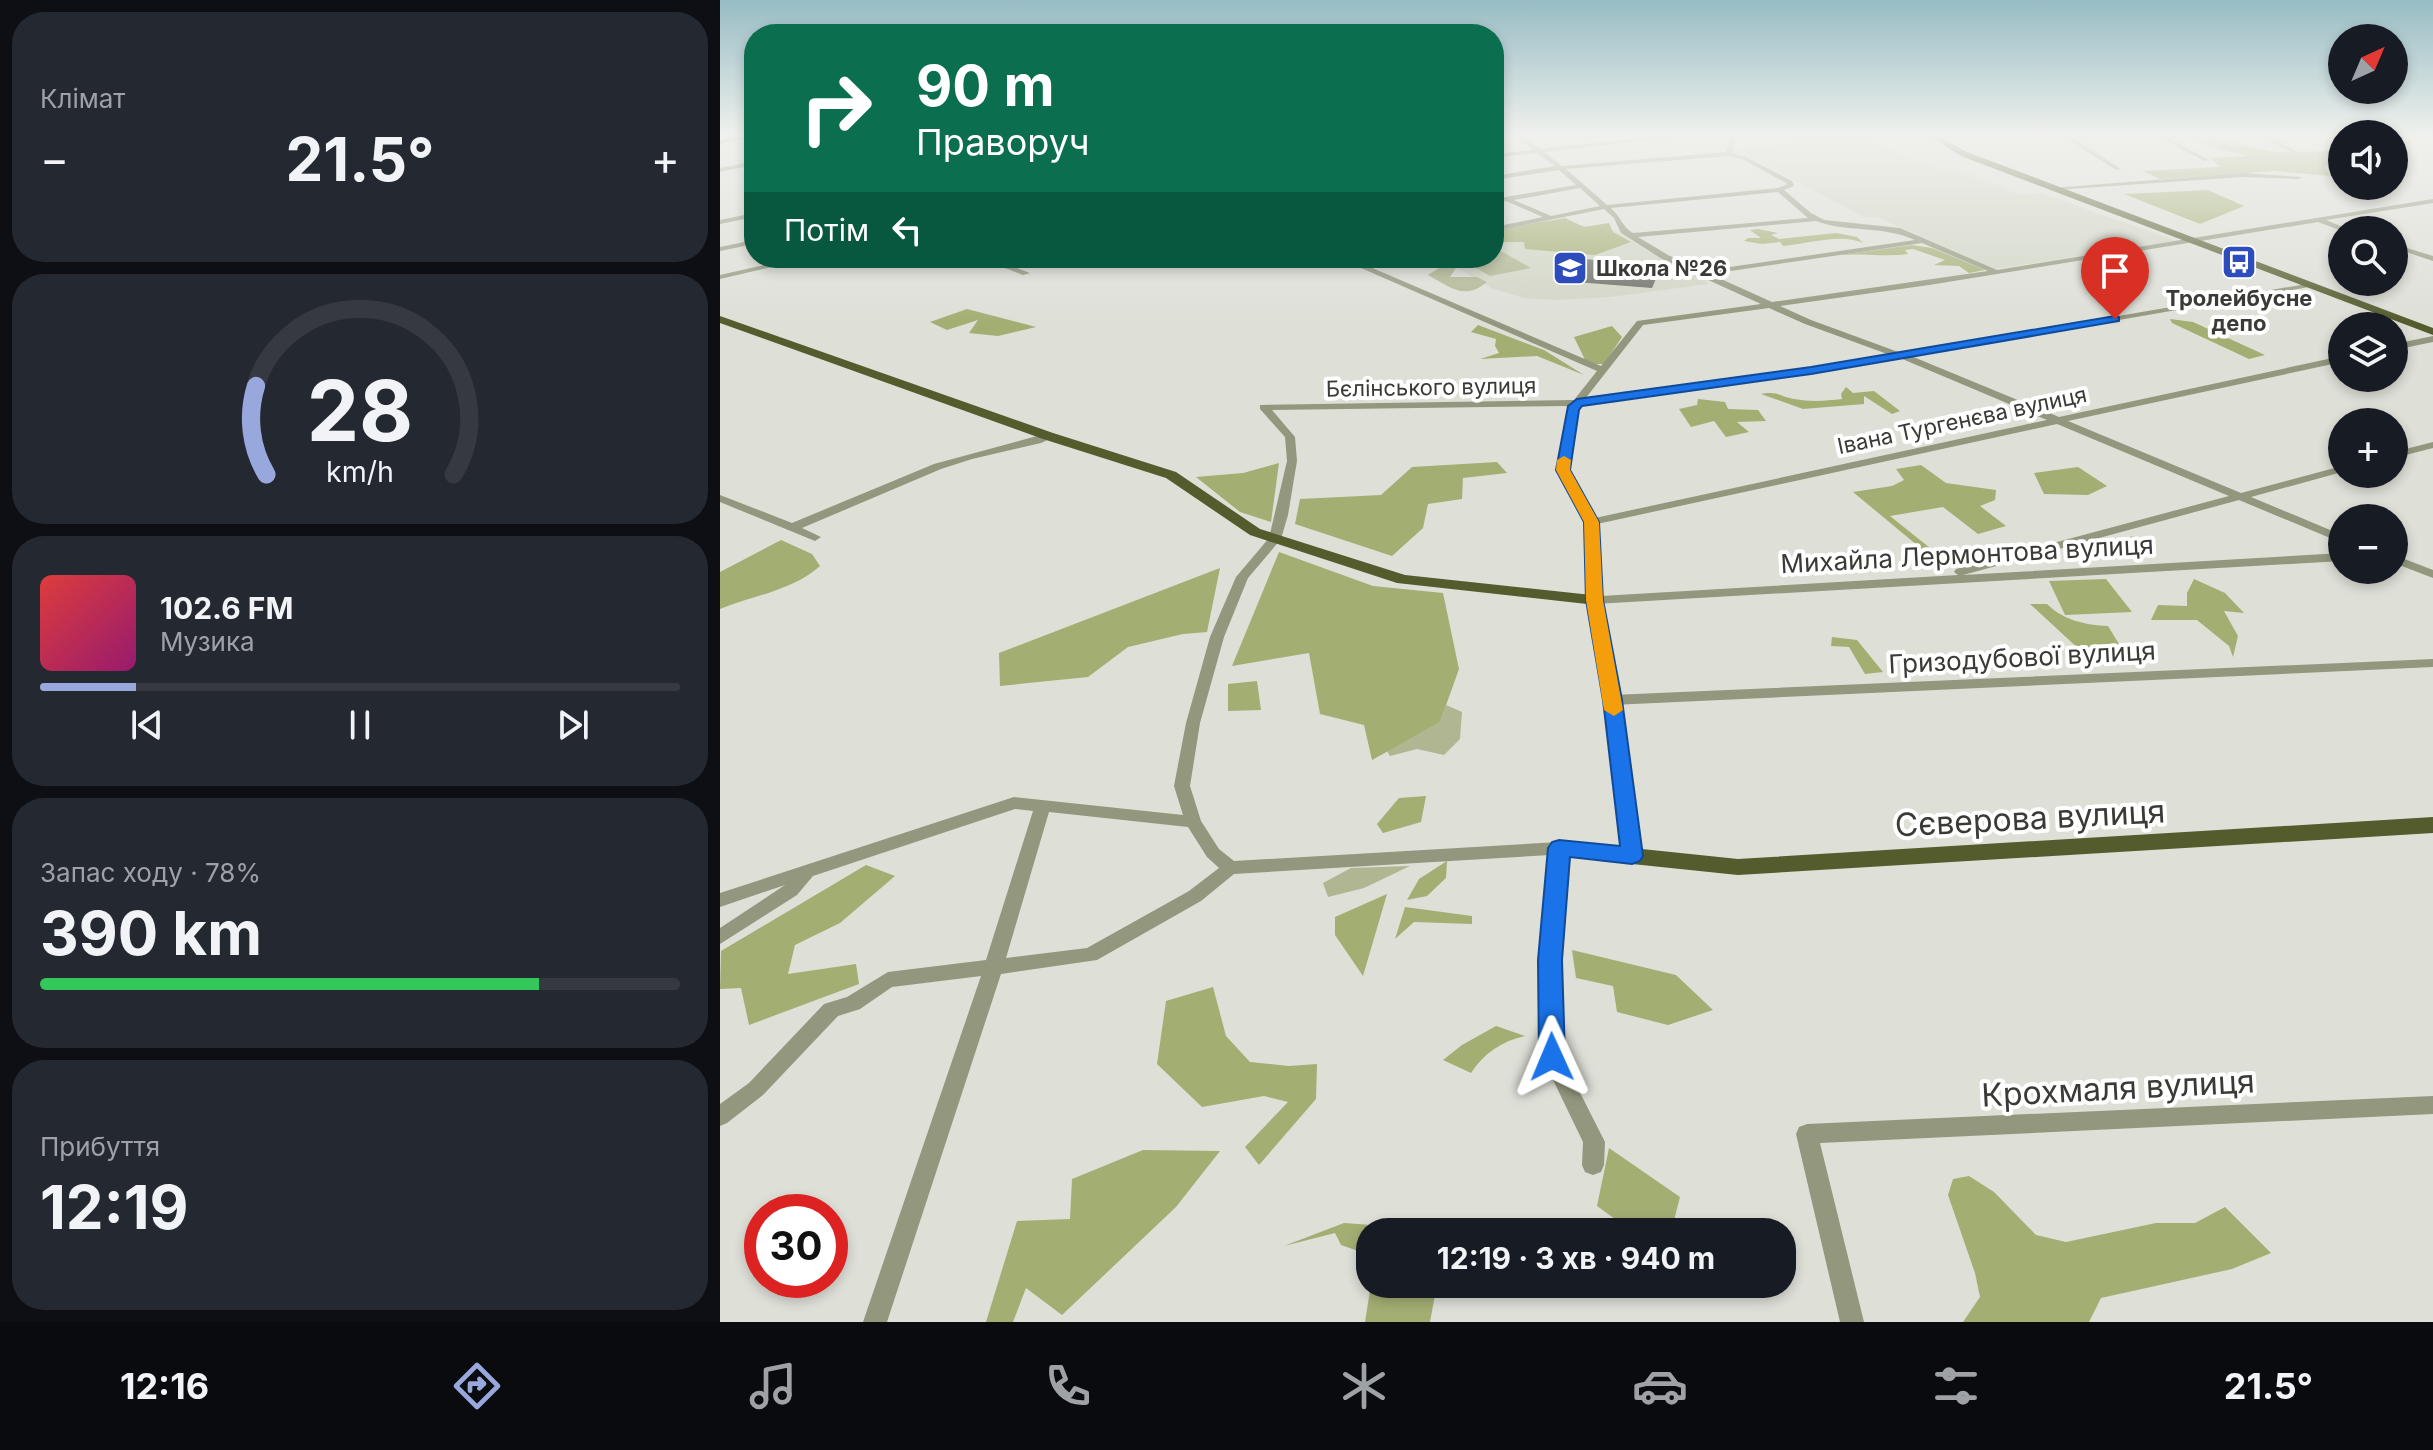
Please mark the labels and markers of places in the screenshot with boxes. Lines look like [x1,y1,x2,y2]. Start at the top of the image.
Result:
pin [2081,237,2149,319]
bus stop icon: Тролейбусне депо [2220,243,2258,281]
school or university icon: Школа №26 [1551,249,1589,287]
place label: Школа №26 [1596,255,1727,281]
place label: Тролейбусне депо [2166,285,2312,336]

